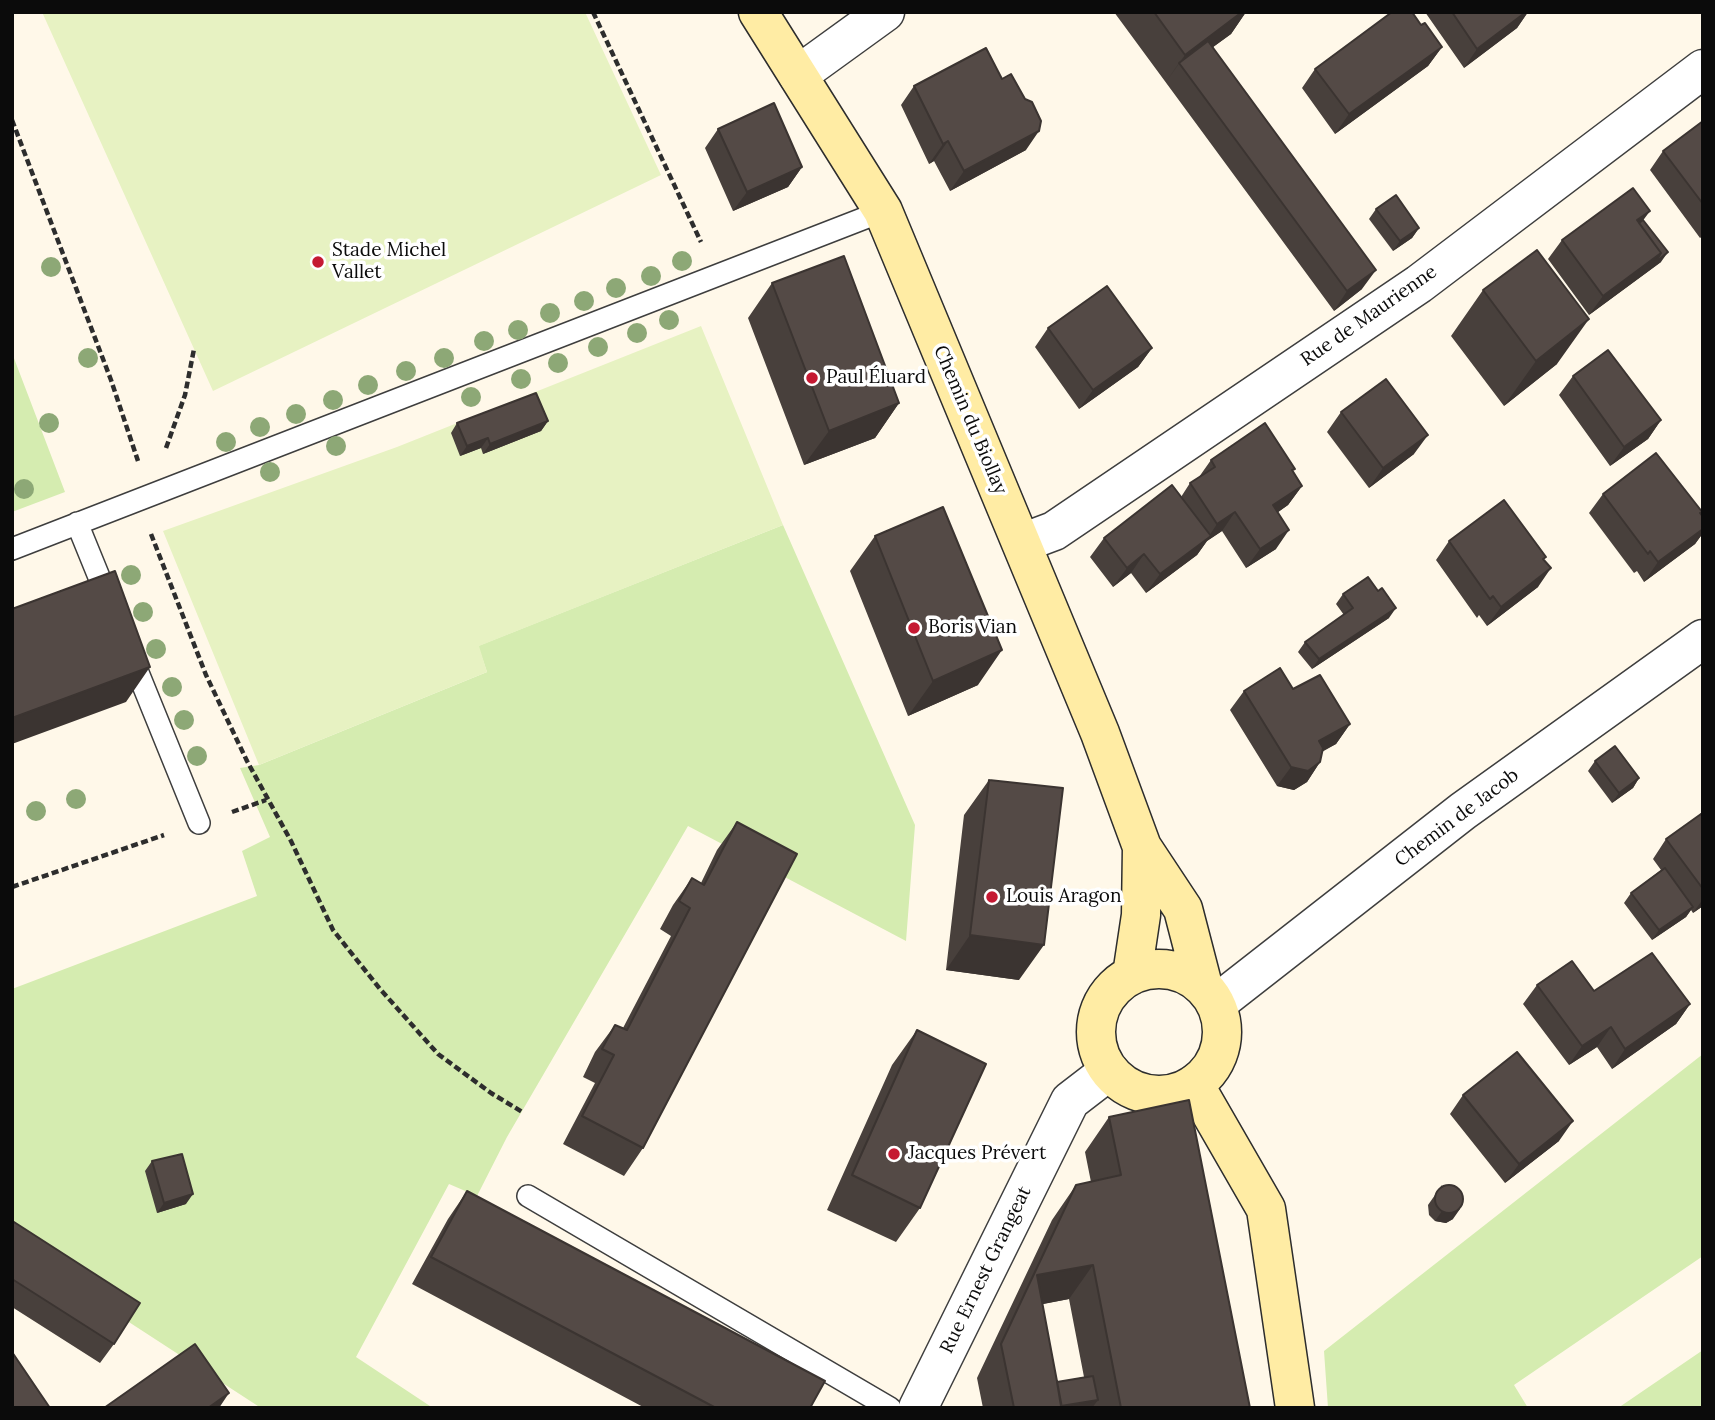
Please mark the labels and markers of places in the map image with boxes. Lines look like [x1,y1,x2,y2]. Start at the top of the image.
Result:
place label: Stade Michel Vallet [332,240,446,284]
marker: Stade Michel Vallet [310,254,326,270]
place label: Paul Éluard [826,367,926,389]
marker: Paul Éluard [804,370,820,386]
place label: Boris Vian [928,617,1017,639]
marker: Boris Vian [906,620,922,636]
place label: Louis Aragon [1006,886,1121,908]
marker: Louis Aragon [984,889,1000,905]
place label: Jacques Prévert [908,1143,1046,1165]
marker: Jacques Prévert [886,1146,902,1162]

